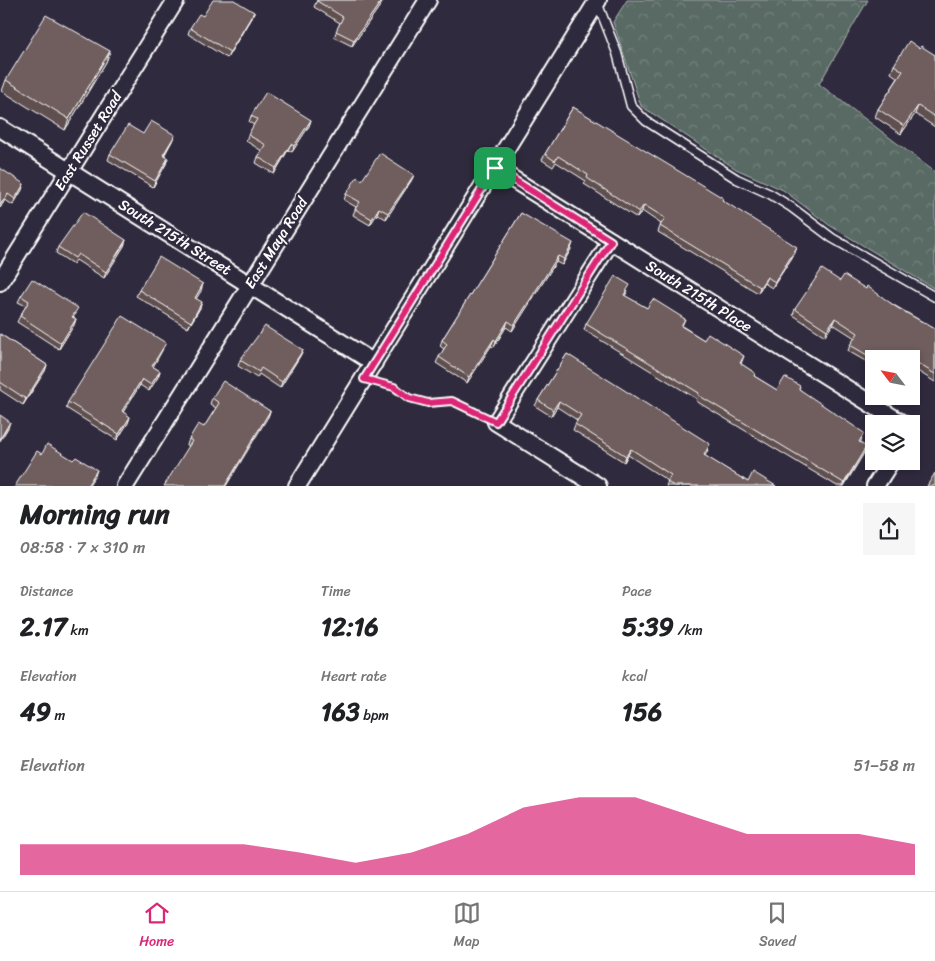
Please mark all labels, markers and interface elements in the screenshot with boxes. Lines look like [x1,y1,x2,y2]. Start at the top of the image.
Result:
street label: East Russet Road [47,85,130,196]
pin [474,147,516,189]
icon: arrive [481,154,509,182]
street label: East Maya Road [237,191,315,294]
street label: South 215th Street [113,192,237,283]
street label: South 215th Place [641,253,758,339]
north arrow [865,350,920,405]
map controls [865,350,920,470]
button: layers [865,415,920,470]
text: Morning run [20,489,170,538]
button: share [863,503,915,555]
text: 08:58 · 7 × 310 m [20,533,145,562]
text: Distance [20,579,73,604]
text: Time [321,579,351,604]
text: Pace [622,579,652,604]
text: 2.17 [20,604,67,649]
text: 12:16 [321,604,379,649]
text: 5:39 [622,604,674,649]
text: km [67,618,89,643]
text: /km [674,618,703,643]
text: Elevation [20,664,77,689]
text: Heart rate [321,664,387,689]
text: kcal [622,664,647,689]
text: 49 [20,689,51,734]
text: 163 [321,689,360,734]
text: 156 [622,689,662,734]
text: m [51,703,65,728]
text: bpm [360,703,389,728]
text: Elevation [20,751,85,780]
text: 51–58 m [853,751,915,780]
tab: Home [139,899,174,954]
tab: Map [453,899,481,954]
tab: Saved [759,899,796,954]

